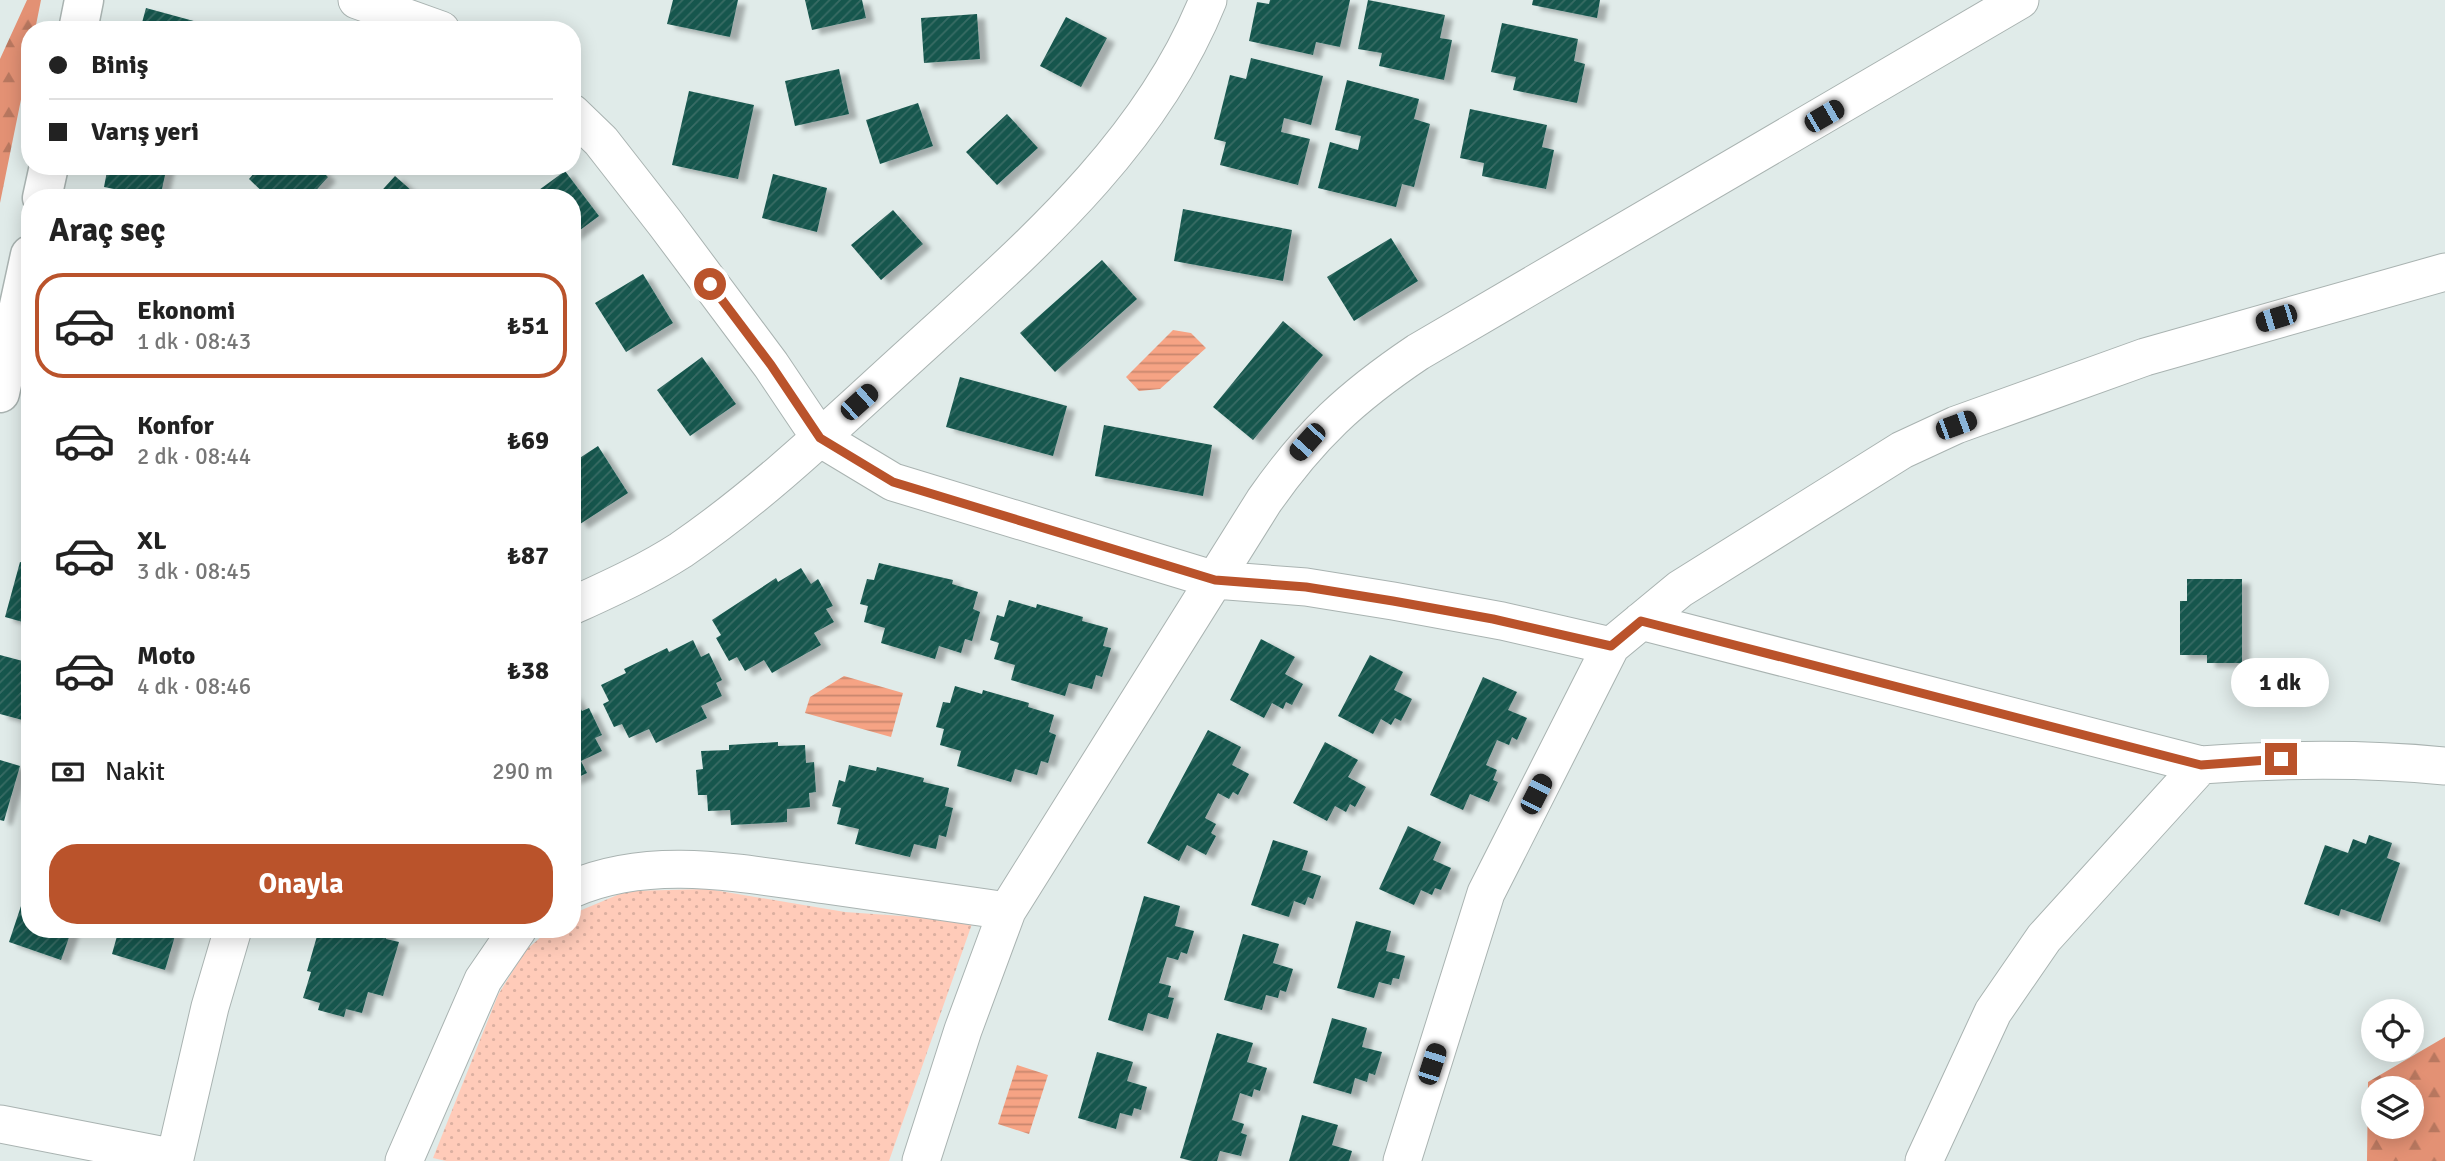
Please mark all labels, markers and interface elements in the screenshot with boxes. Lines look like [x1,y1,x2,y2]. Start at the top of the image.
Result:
text: Biniş [91,49,148,81]
car [1801,96,1848,136]
text: Varış yeri [91,116,199,148]
text: Araç seç [49,211,166,250]
route start [694,268,726,300]
icon: car [53,294,116,357]
text: Ekonomi [137,295,235,327]
car [2253,302,2300,334]
text: ₺51 [507,310,549,342]
text: 1 dk · 08:43 [137,327,251,356]
car [837,380,882,424]
car [1933,408,1980,442]
icon: car [53,409,116,472]
text: Konfor [137,410,214,442]
car [1286,419,1329,465]
text: ₺69 [507,425,549,457]
text: 2 dk · 08:44 [137,442,251,471]
icon: car [53,524,116,587]
text: XL [137,525,167,557]
text: ₺87 [507,540,549,572]
text: 3 dk · 08:45 [137,557,251,586]
icon: car [53,639,116,702]
text: Moto [137,640,195,672]
text: ₺38 [507,655,549,687]
callout: 1 dk [2232,658,2330,706]
text: 1 dk [2259,668,2301,697]
text: 4 dk · 08:46 [137,672,251,701]
route end [2265,743,2297,775]
icon: cash [49,753,87,791]
text: Nakit [105,756,165,788]
text: 290 m [492,757,553,786]
car [1518,771,1555,817]
button: Onayla [49,844,553,924]
map controls [2361,999,2424,1139]
button: locate [2361,999,2424,1062]
car [1416,1041,1449,1087]
button: layers [2361,1076,2424,1139]

